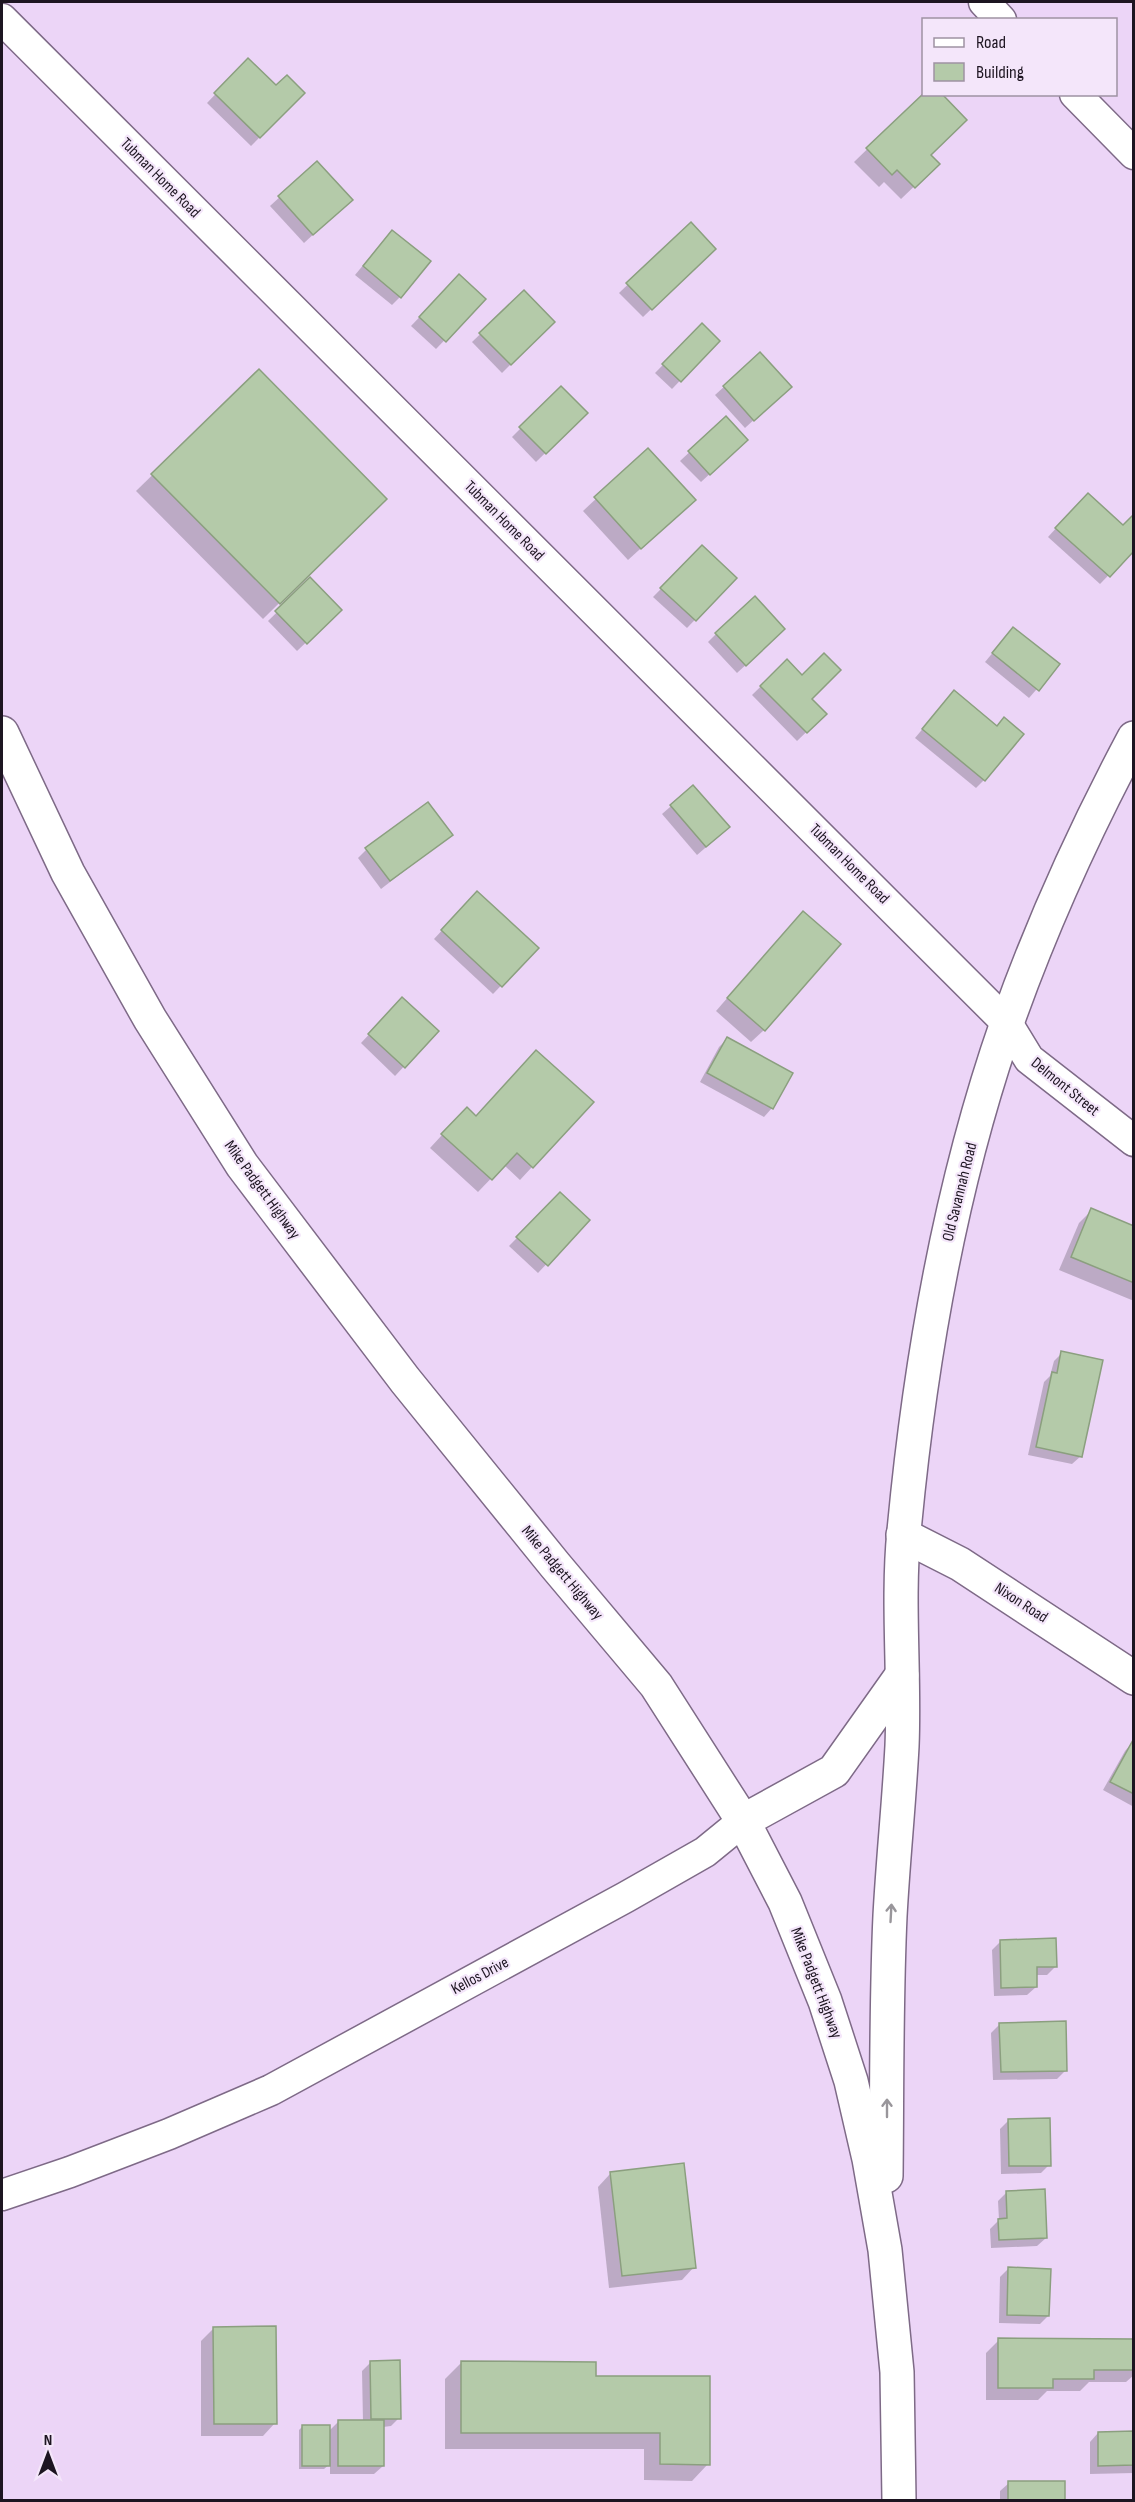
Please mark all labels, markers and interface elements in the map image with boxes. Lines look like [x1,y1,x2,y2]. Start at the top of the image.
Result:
legend [922,18,1117,96]
text: Road [976,32,1006,53]
text: Building [976,62,1024,83]
street label: Tubman Home Road [116,134,204,222]
street label: Tubman Home Road [460,477,548,565]
street label: Tubman Home Road [805,820,893,908]
street label: Delmont Street [1027,1054,1103,1120]
street label: Mike Padgett Highway [220,1137,304,1243]
street label: Old Savannah Road [939,1141,981,1243]
street label: Mike Padgett Highway [517,1522,607,1624]
street label: Nixon Road [991,1579,1051,1627]
one-way arrow [885,1903,896,1923]
street label: Mike Padgett Highway [786,1925,846,2041]
street label: Kellos Drive [448,1953,512,1999]
one-way arrow [881,2098,892,2118]
north arrow [18,2424,78,2484]
text: N [44,2431,52,2450]

